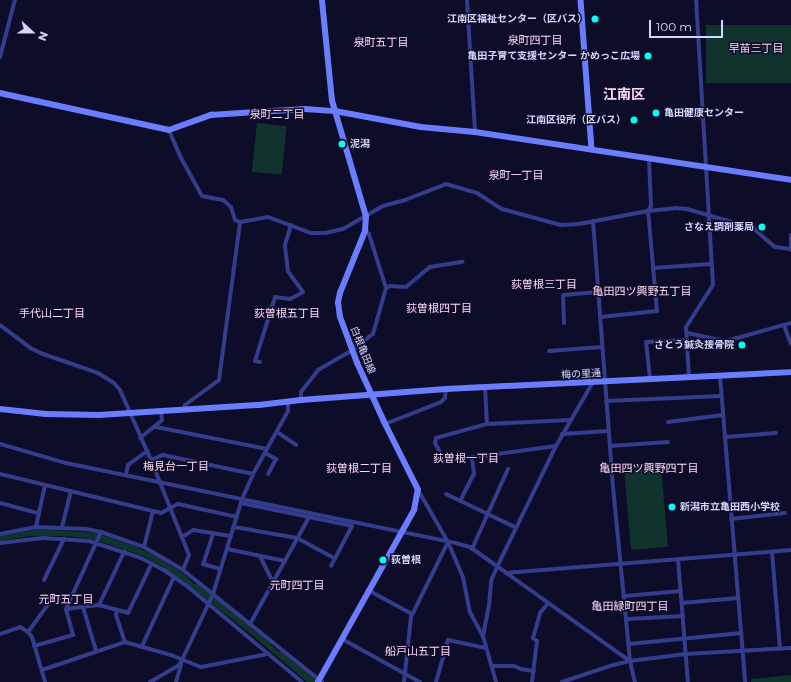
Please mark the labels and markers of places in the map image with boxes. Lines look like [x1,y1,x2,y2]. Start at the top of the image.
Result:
place label: 江南区福祉センター（区バス） [447,13,587,25]
marker: 江南区福祉センター（区バス） [590,14,600,24]
place label: 亀田子育て支援センター かめっこ広場 [467,50,640,62]
marker: 亀田子育て支援センター かめっこ広場 [643,51,653,61]
place label: 亀田健康センター [664,107,744,119]
marker: 亀田健康センター [651,108,661,118]
place label: 江南区役所（区バス） [526,114,626,126]
marker: 江南区役所（区バス） [629,115,639,125]
place label: 泥潟 [350,138,370,150]
marker: 泥潟 [337,139,347,149]
place label: さなえ調剤薬局 [684,221,754,233]
marker: さなえ調剤薬局 [757,222,767,232]
place label: さとう鍼灸接骨院 [654,339,734,351]
marker: さとう鍼灸接骨院 [737,340,747,350]
place label: 新潟市立亀田西小学校 [680,501,780,513]
marker: 新潟市立亀田西小学校 [667,502,677,512]
place label: 荻曽根 [391,554,421,566]
marker: 荻曽根 [378,555,388,565]

